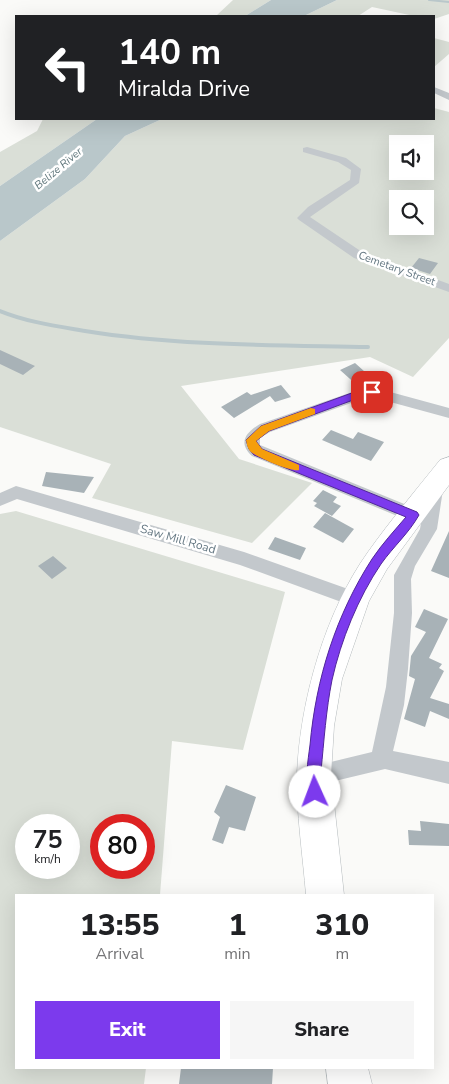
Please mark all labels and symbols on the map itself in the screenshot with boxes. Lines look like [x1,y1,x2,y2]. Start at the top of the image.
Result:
water label: Belize River [31,143,86,193]
street label: Cemetary Street [356,248,437,289]
pin [351,371,393,413]
street label: Saw Mill Road [138,521,218,557]
position arrow [288,765,340,817]
speed limit sign: 80 [90,814,155,879]

